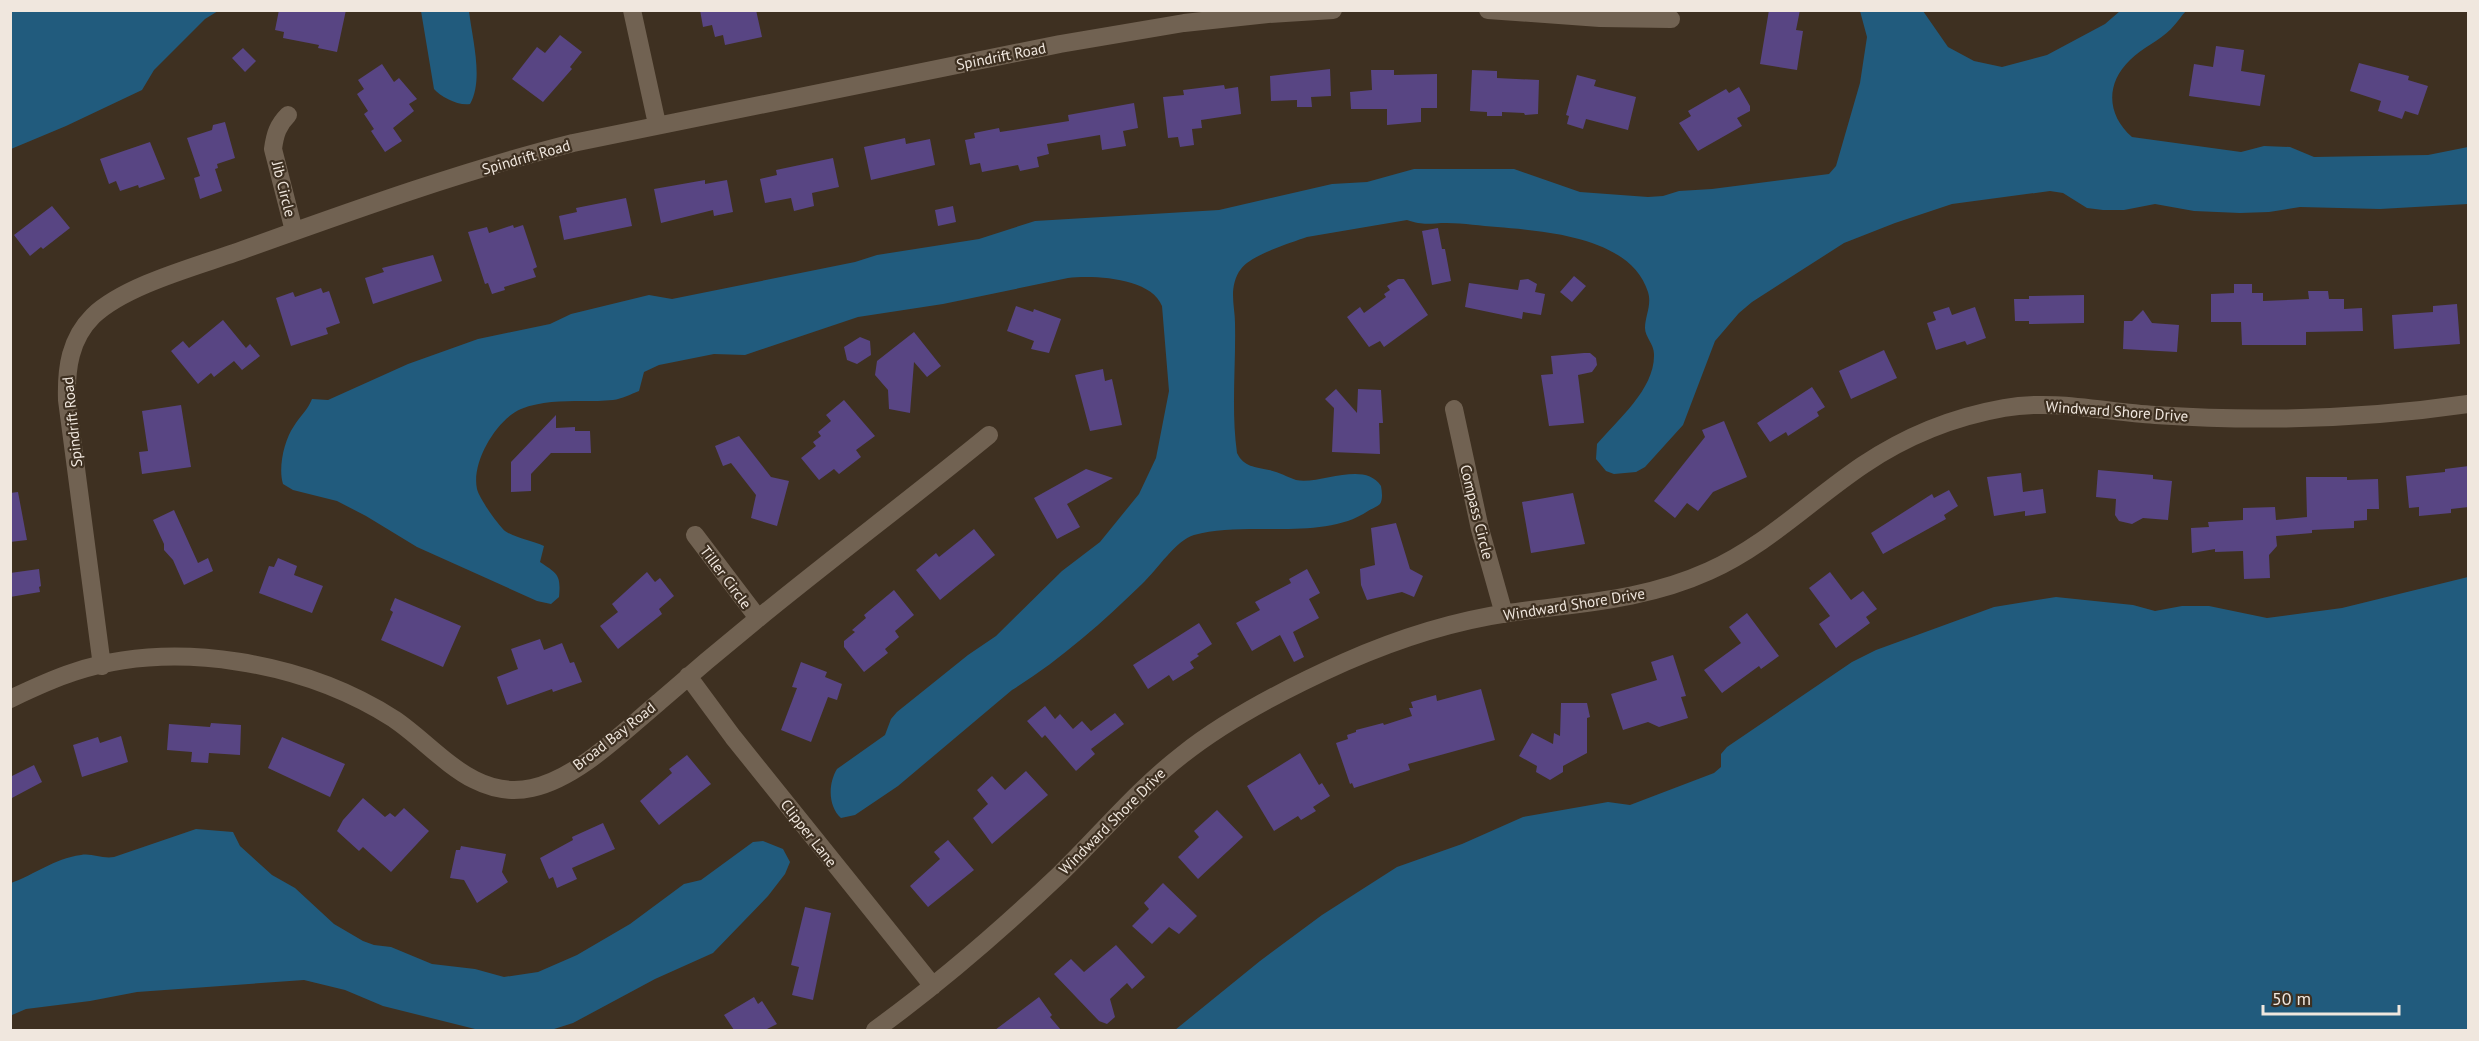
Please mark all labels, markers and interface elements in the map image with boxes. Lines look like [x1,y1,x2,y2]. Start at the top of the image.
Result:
street label: Spindrift Road [955,38,1047,74]
street label: Spindrift Road [480,135,572,179]
street label: Jib Circle [268,158,300,219]
street label: Spindrift Road [58,376,86,468]
street label: Windward Shore Drive [2045,397,2189,425]
street label: Compass Circle [1456,463,1498,561]
street label: Tiller Circle [696,542,756,612]
street label: Windward Shore Drive [1502,583,1646,625]
street label: Broad Bay Road [569,698,659,774]
street label: Windward Shore Drive [1055,764,1169,878]
street label: Clipper Lane [777,795,841,871]
scale bar [2263,978,2400,1016]
text: 50 m [2272,987,2311,1010]

